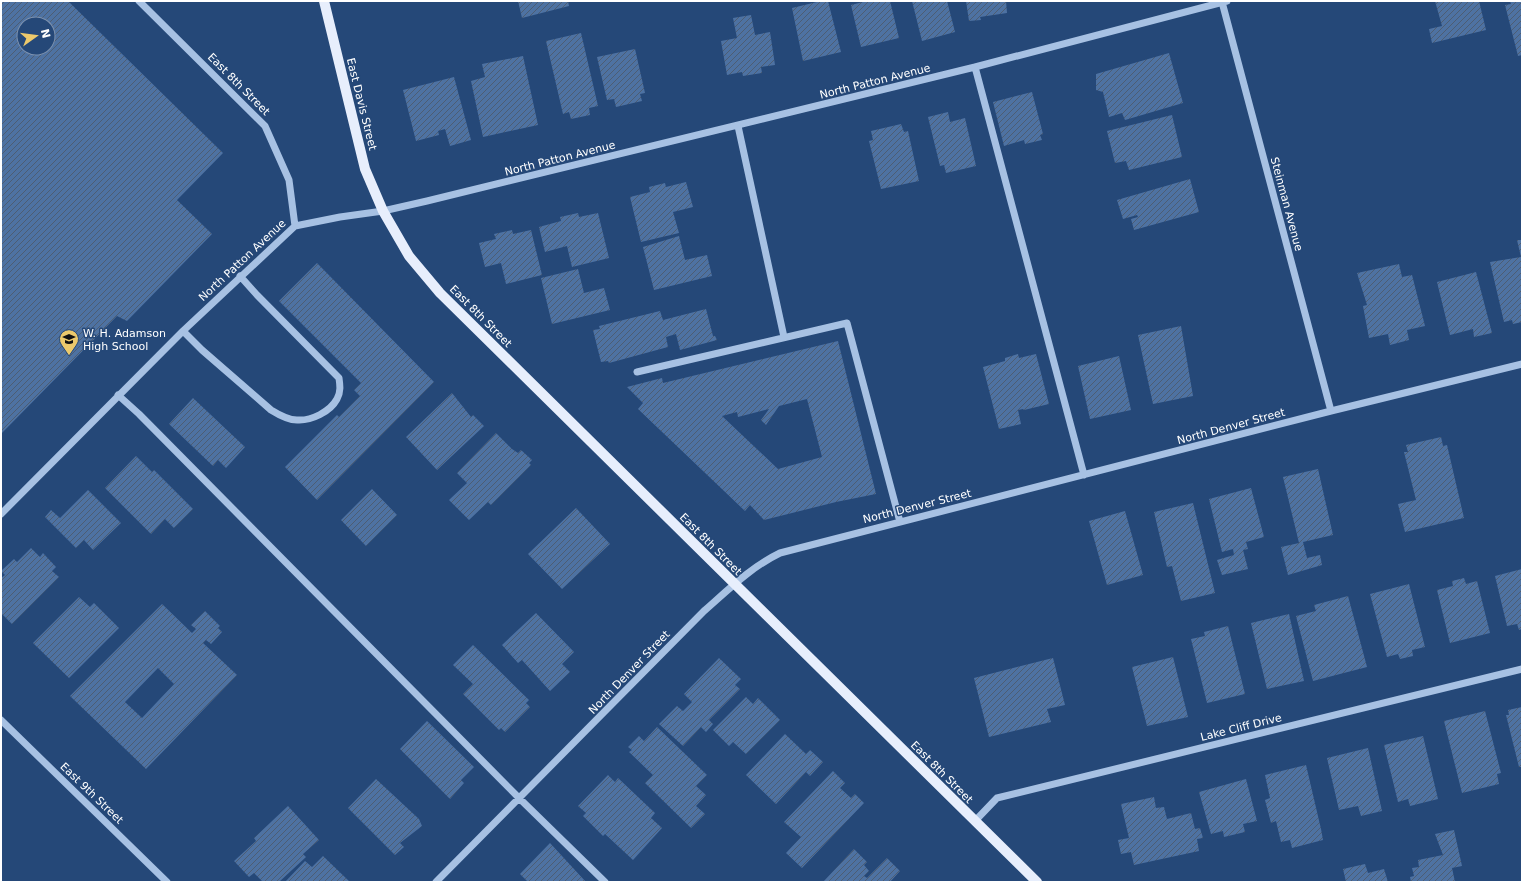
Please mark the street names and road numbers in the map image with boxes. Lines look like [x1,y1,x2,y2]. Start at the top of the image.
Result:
street label: East 8th Street [205,51,273,119]
street label: East Davis Street [344,57,379,152]
street label: North Patton Avenue [818,61,932,102]
street label: North Patton Avenue [503,138,617,179]
street label: Steinman Avenue [1268,156,1305,253]
street label: North Patton Avenue [196,217,289,304]
street label: East 8th Street [447,283,515,351]
street label: North Denver Street [1176,406,1287,447]
street label: North Denver Street [862,487,973,526]
street label: East 8th Street [677,511,745,579]
street label: North Denver Street [586,627,673,717]
street label: Lake Cliff Drive [1199,711,1283,744]
street label: East 8th Street [908,739,976,807]
street label: East 9th Street [57,760,126,827]

